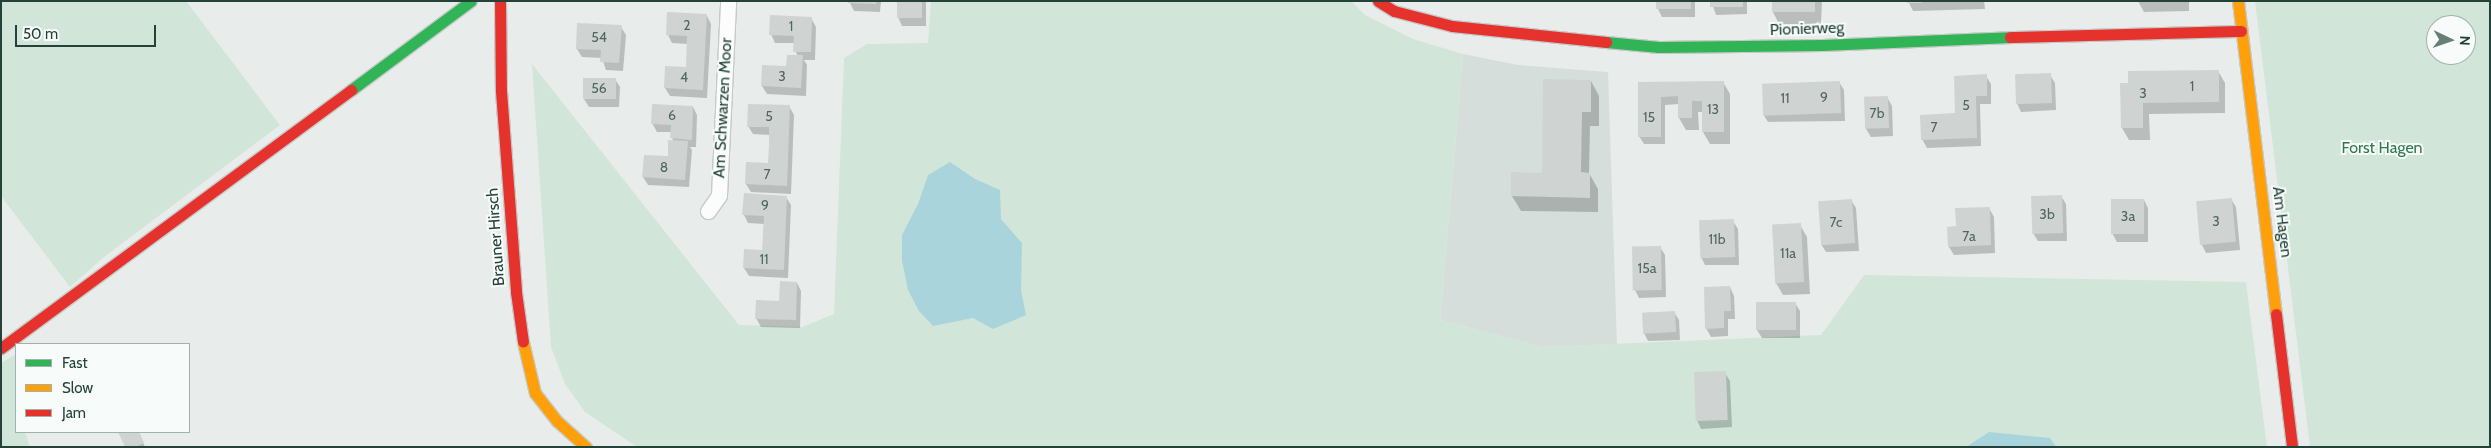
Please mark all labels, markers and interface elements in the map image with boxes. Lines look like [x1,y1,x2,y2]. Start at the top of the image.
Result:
scale bar [18,15,159,47]
north arrow [2426,15,2476,65]
house number: 2 [683,17,691,33]
house number: 1 [789,18,793,34]
street label: Pionierweg [1769,18,1845,40]
text: 50 m [23,25,58,43]
house number: 54 [591,29,607,45]
text: N [2456,35,2474,46]
street label: Am Schwarzen Moor [710,37,736,179]
house number: 3 [778,68,786,84]
house number: 4 [680,69,688,85]
house number: 1 [2190,78,2194,94]
house number: 56 [591,80,607,96]
house number: 3 [2139,85,2147,101]
house number: 9 [1820,89,1828,105]
house number: 11 [1780,90,1790,106]
house number: 5 [1962,97,1970,113]
house number: 13 [1707,101,1719,117]
house number: 7b [1870,105,1884,121]
house number: 6 [668,107,676,123]
house number: 5 [765,108,773,124]
house number: 15 [1643,109,1655,125]
house number: 7 [1930,119,1938,135]
park label: Forst Hagen [2341,138,2423,158]
house number: 8 [660,159,668,175]
house number: 7 [763,166,771,182]
street label: Am Hagen [2268,185,2296,259]
street label: Brauner Hirsch [483,187,509,287]
house number: 9 [761,197,769,213]
house number: 3b [2039,206,2055,222]
house number: 3a [2121,208,2135,224]
house number: 3 [2212,213,2220,229]
house number: 7c [1830,214,1842,230]
house number: 7a [1962,228,1976,244]
house number: 11b [1709,231,1725,247]
house number: 11a [1780,245,1796,261]
house number: 11 [759,251,769,267]
house number: 15a [1638,260,1656,276]
legend [15,343,190,433]
text: Fast [62,354,87,372]
text: Slow [62,379,93,397]
text: Jam [62,404,86,422]

